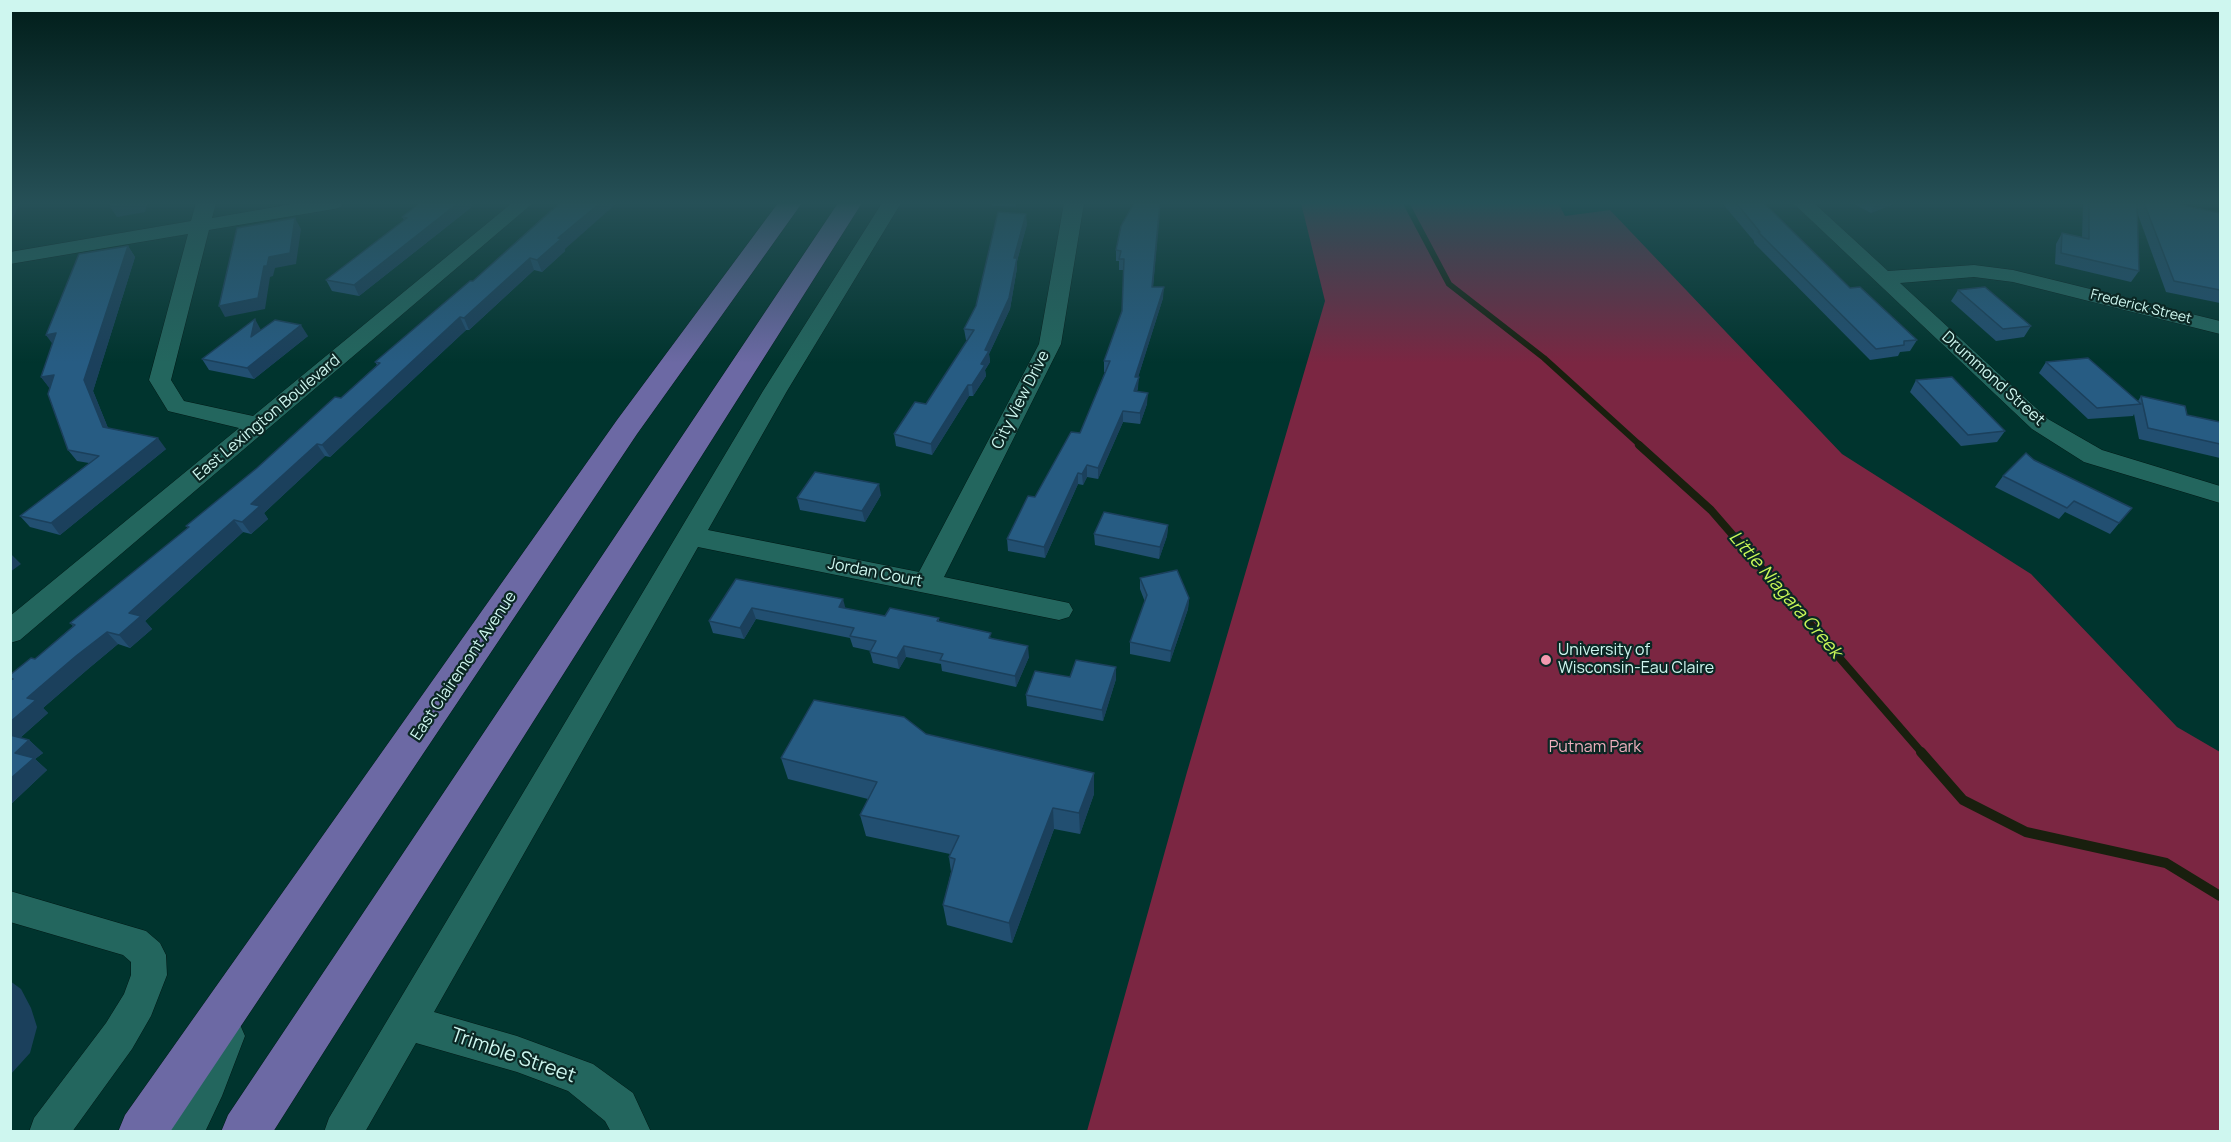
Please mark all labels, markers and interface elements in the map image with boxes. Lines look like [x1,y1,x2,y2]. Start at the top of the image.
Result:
street label: Frederick Street [2089,286,2193,328]
street label: Drummond Street [1938,328,2048,430]
street label: City View Drive [988,348,1054,452]
street label: East Lexington Boulevard [190,351,344,485]
water label: Little Niagara Creek [1724,527,1846,663]
street label: Jordan Court [826,554,924,592]
street label: East Clairemont Avenue [407,588,521,744]
place label: University of Wisconsin-Eau Claire [1558,641,1714,679]
marker: University of Wisconsin-Eau Claire [1539,653,1553,667]
park label: Putnam Park [1549,738,1641,758]
street label: Trimble Street [447,1023,579,1089]

